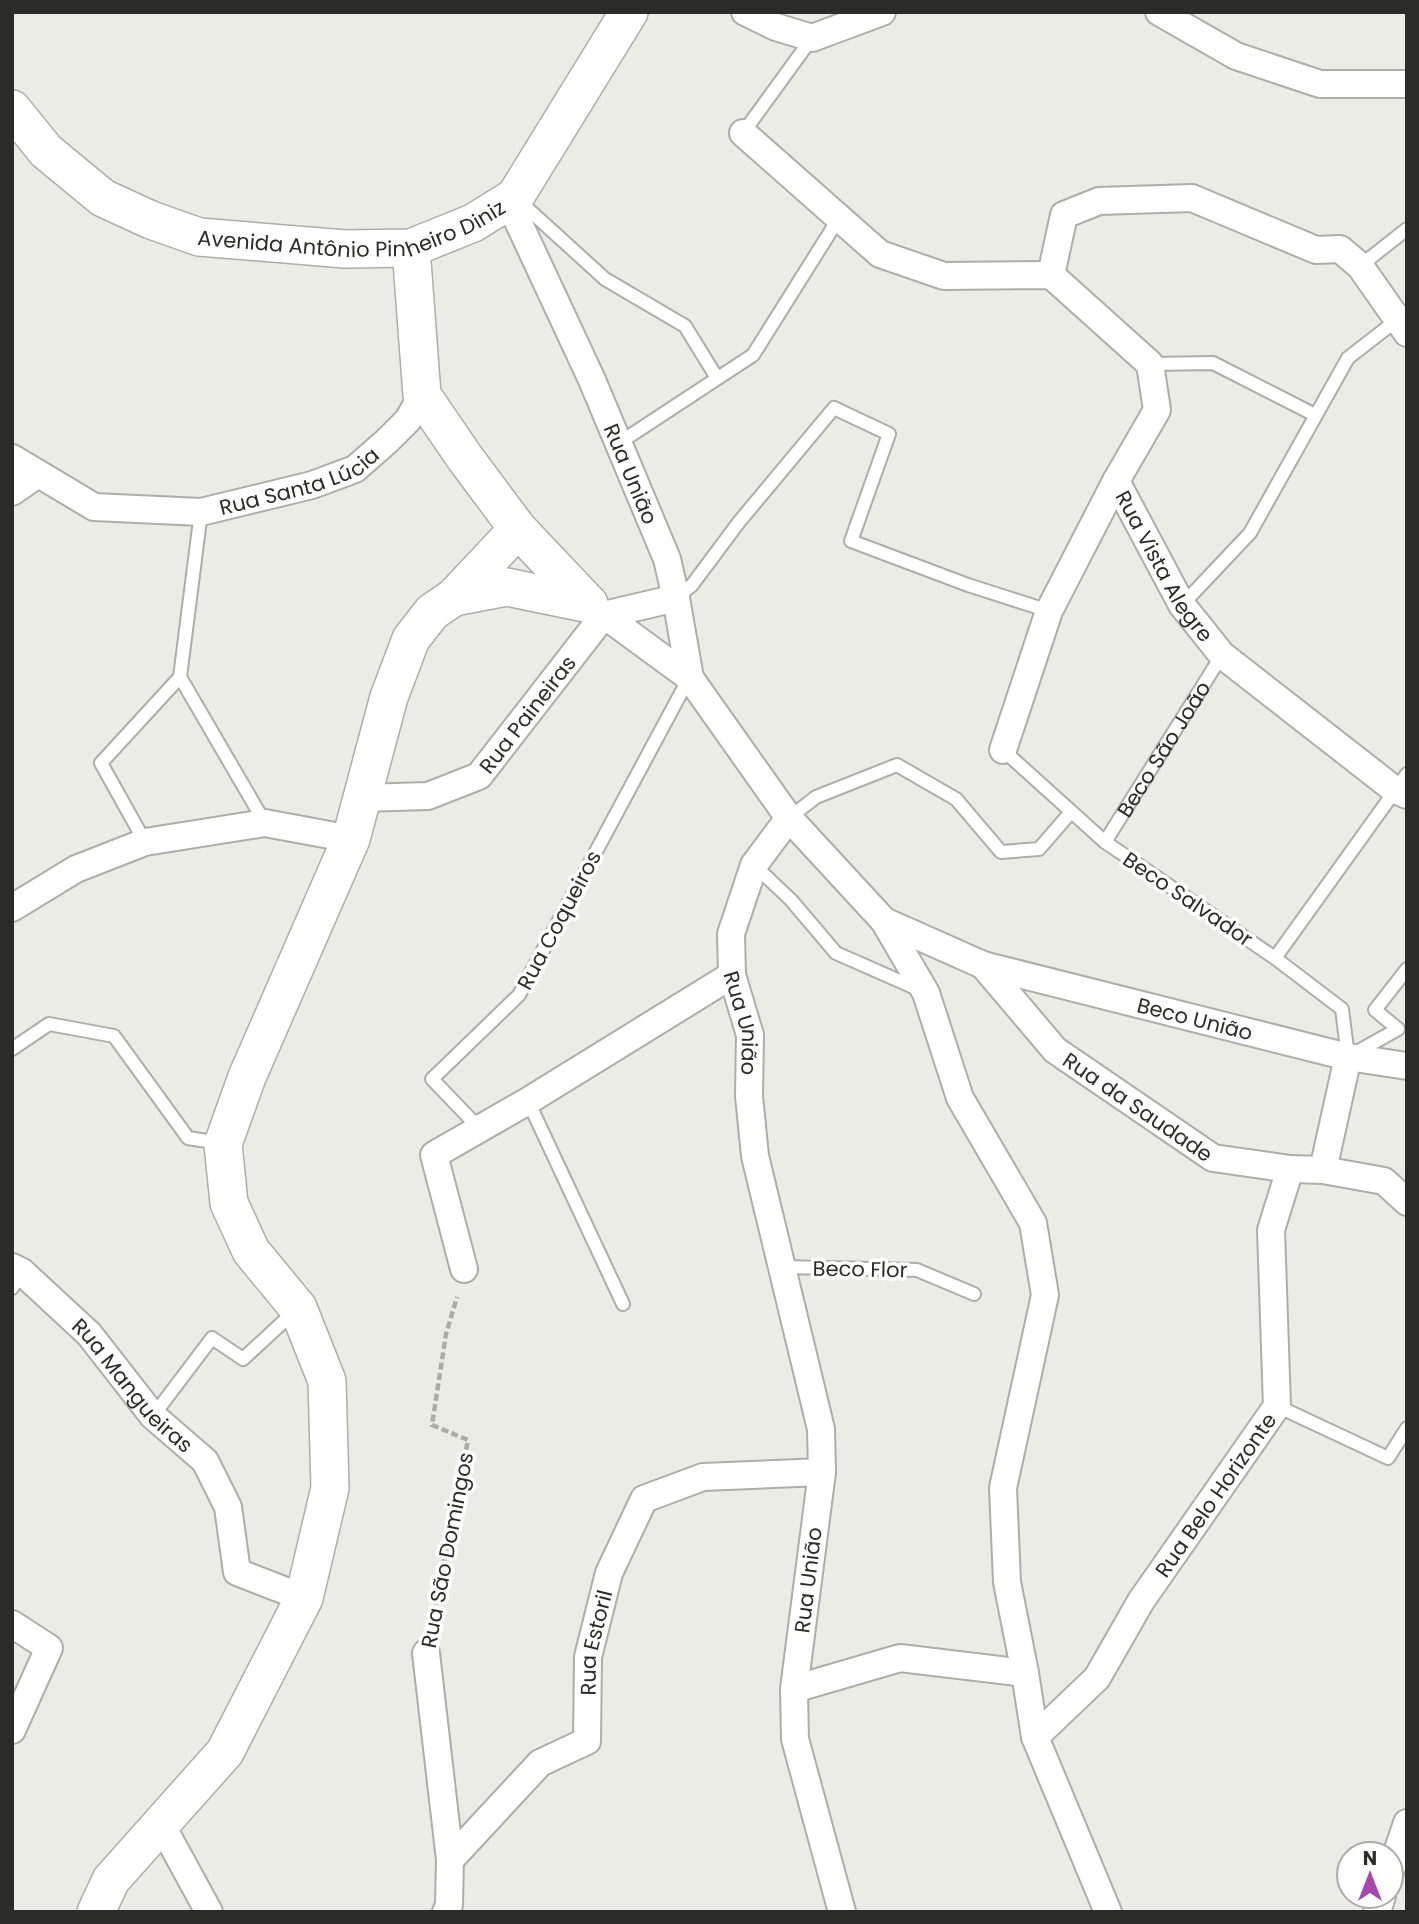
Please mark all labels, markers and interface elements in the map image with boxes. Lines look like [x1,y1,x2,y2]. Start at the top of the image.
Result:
street label: Avenida Antônio Pinheiro Diniz [196,192,510,264]
street label: Rua União [597,419,665,528]
street label: Rua Santa Lúcia [216,440,385,522]
street label: Rua Vista Alegre [1109,485,1220,648]
street label: Rua Paineiras [472,649,582,779]
street label: Beco São João [1110,675,1217,822]
street label: Rua Coqueiros [510,845,608,995]
street label: Beco Salvador [1117,845,1259,953]
street label: Rua União [717,967,765,1075]
street label: Beco União [1134,990,1256,1047]
street label: Rua da Saudade [1057,1045,1219,1168]
street label: Beco Flor [812,1254,908,1284]
street label: Rua Mangueiras [66,1311,199,1459]
street label: Rua Belo Horizonte [1148,1407,1283,1583]
street label: Rua São Domingos [414,1450,480,1650]
street label: Rua União [787,1525,829,1635]
street label: Rua Estoril [573,1587,619,1696]
north arrow [1335,1840,1405,1910]
text: N [1363,1845,1377,1872]

